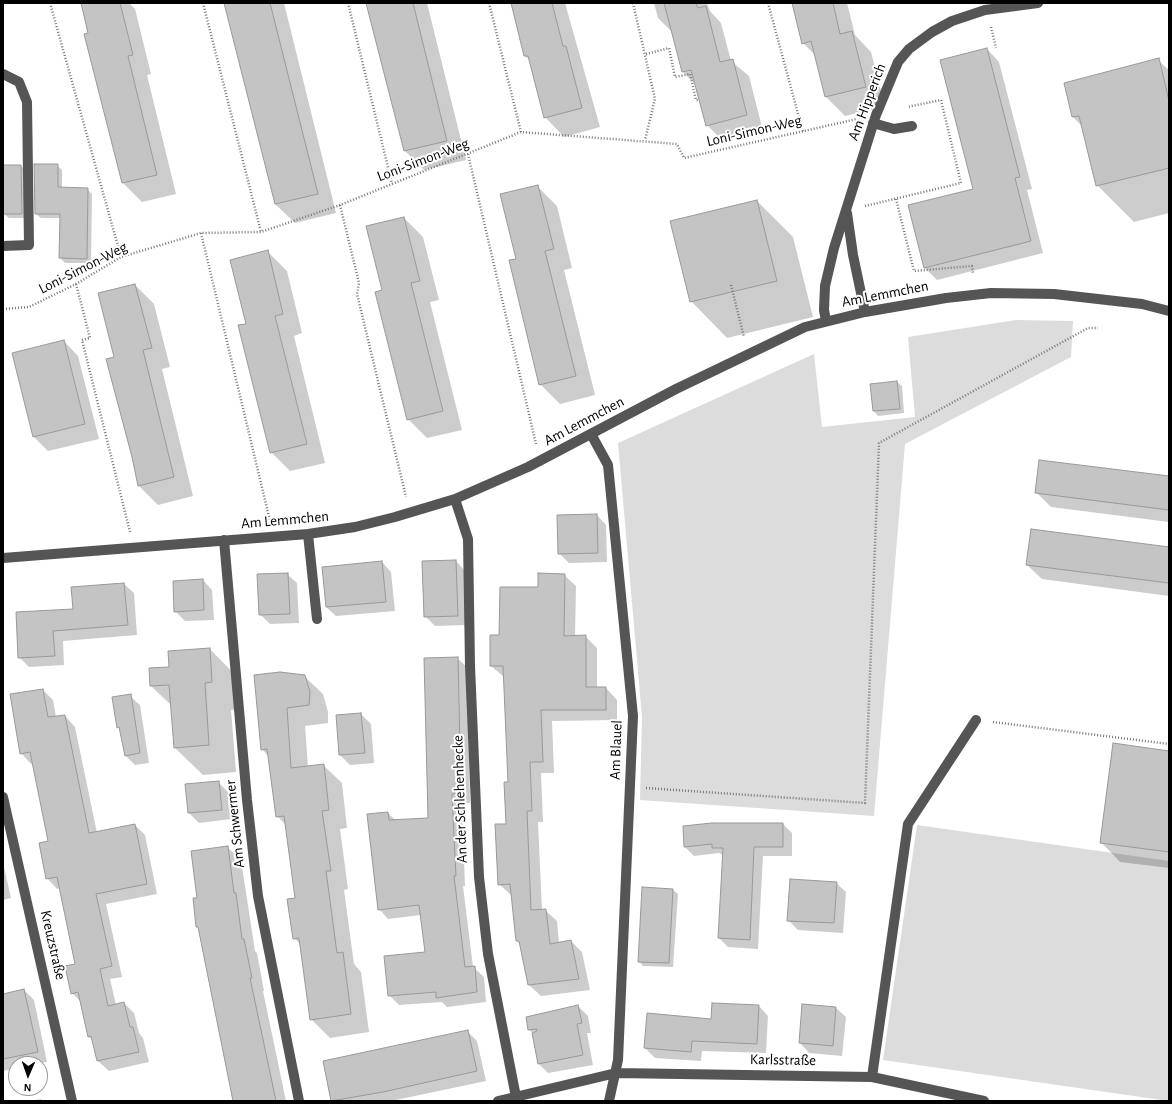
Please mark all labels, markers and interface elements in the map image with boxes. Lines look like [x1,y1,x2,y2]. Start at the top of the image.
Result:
street label: Am Hipperich [844,61,890,143]
street label: Loni-Simon-Weg [705,111,803,151]
street label: Loni-Simon-Weg [374,134,472,186]
street label: Loni-Simon-Weg [36,238,130,298]
street label: Am Lemmchen [840,277,930,311]
street label: Am Lemmchen [541,392,627,450]
street label: Am Lemmchen [240,507,330,533]
street label: Am Blauel [606,720,626,780]
street label: An der Schlehenhecke [449,735,471,863]
street label: Am Schwermer [221,779,249,869]
street label: Kreuzstraße [36,908,70,982]
street label: Karlsstraße [750,1050,816,1070]
north arrow [8,1056,48,1096]
text: N [24,1082,32,1093]

